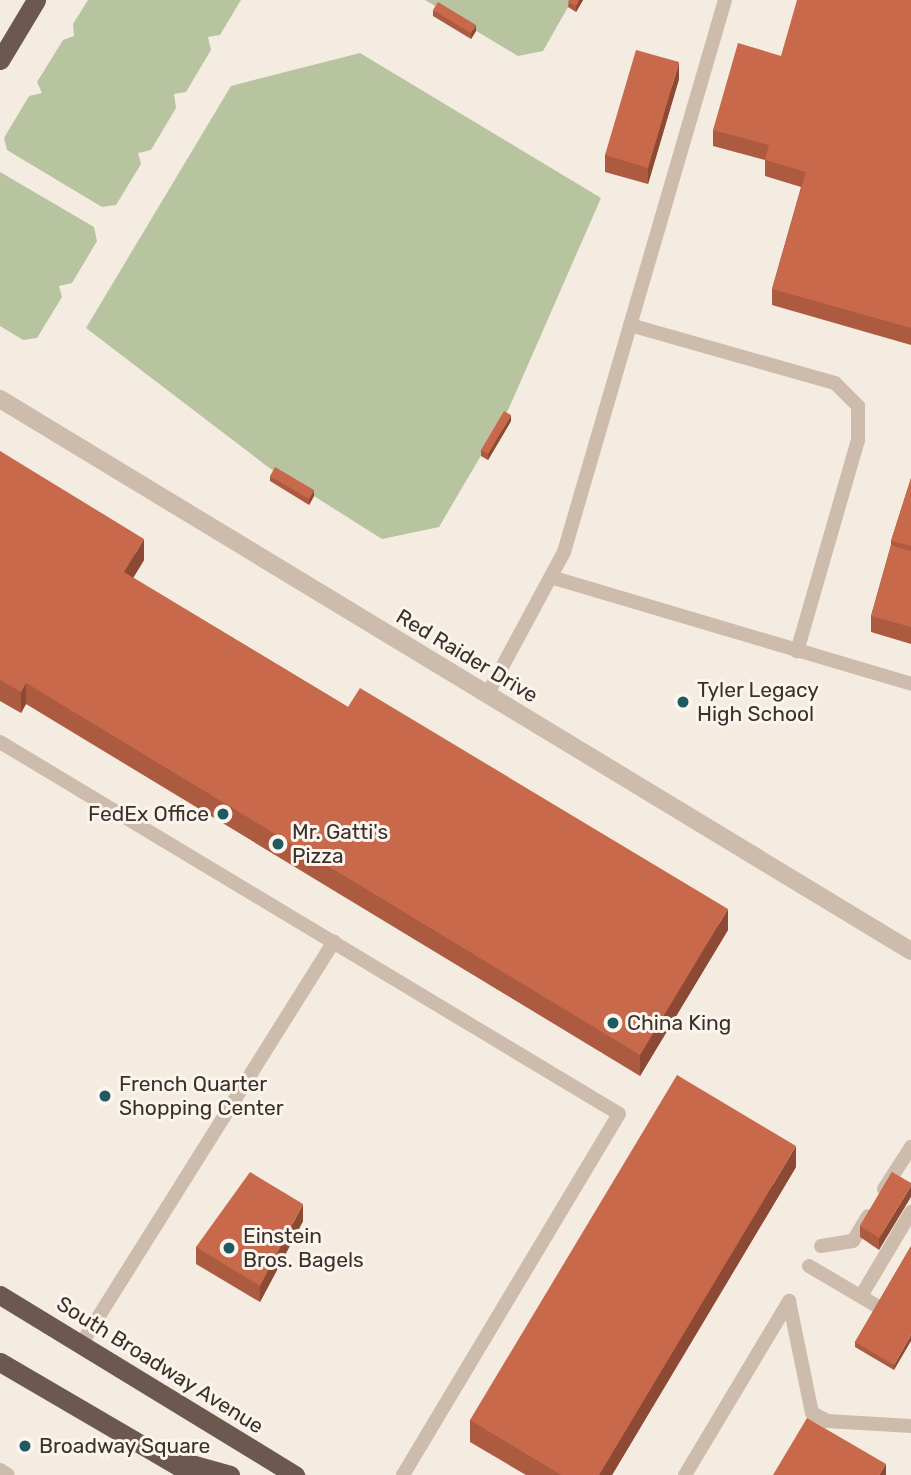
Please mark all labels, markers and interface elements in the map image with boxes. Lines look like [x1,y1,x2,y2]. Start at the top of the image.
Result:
street label: Red Raider Drive [391,604,543,708]
place label: Tyler Legacy High School [697,677,819,727]
marker: Tyler Legacy High School [675,694,691,710]
place label: FedEx Office [88,801,209,827]
marker: FedEx Office [215,806,231,822]
place label: Mr. Gatti's Pizza [292,819,388,869]
marker: Mr. Gatti's Pizza [270,836,286,852]
place label: China King [627,1010,731,1036]
marker: China King [605,1015,621,1031]
place label: French Quarter Shopping Center [119,1071,284,1121]
marker: French Quarter Shopping Center [97,1088,113,1104]
place label: Einstein Bros. Bagels [243,1223,364,1273]
marker: Einstein Bros. Bagels [221,1240,237,1256]
street label: South Broadway Avenue [52,1291,268,1439]
place label: Broadway Square [39,1433,211,1459]
marker: Broadway Square [17,1438,33,1454]

